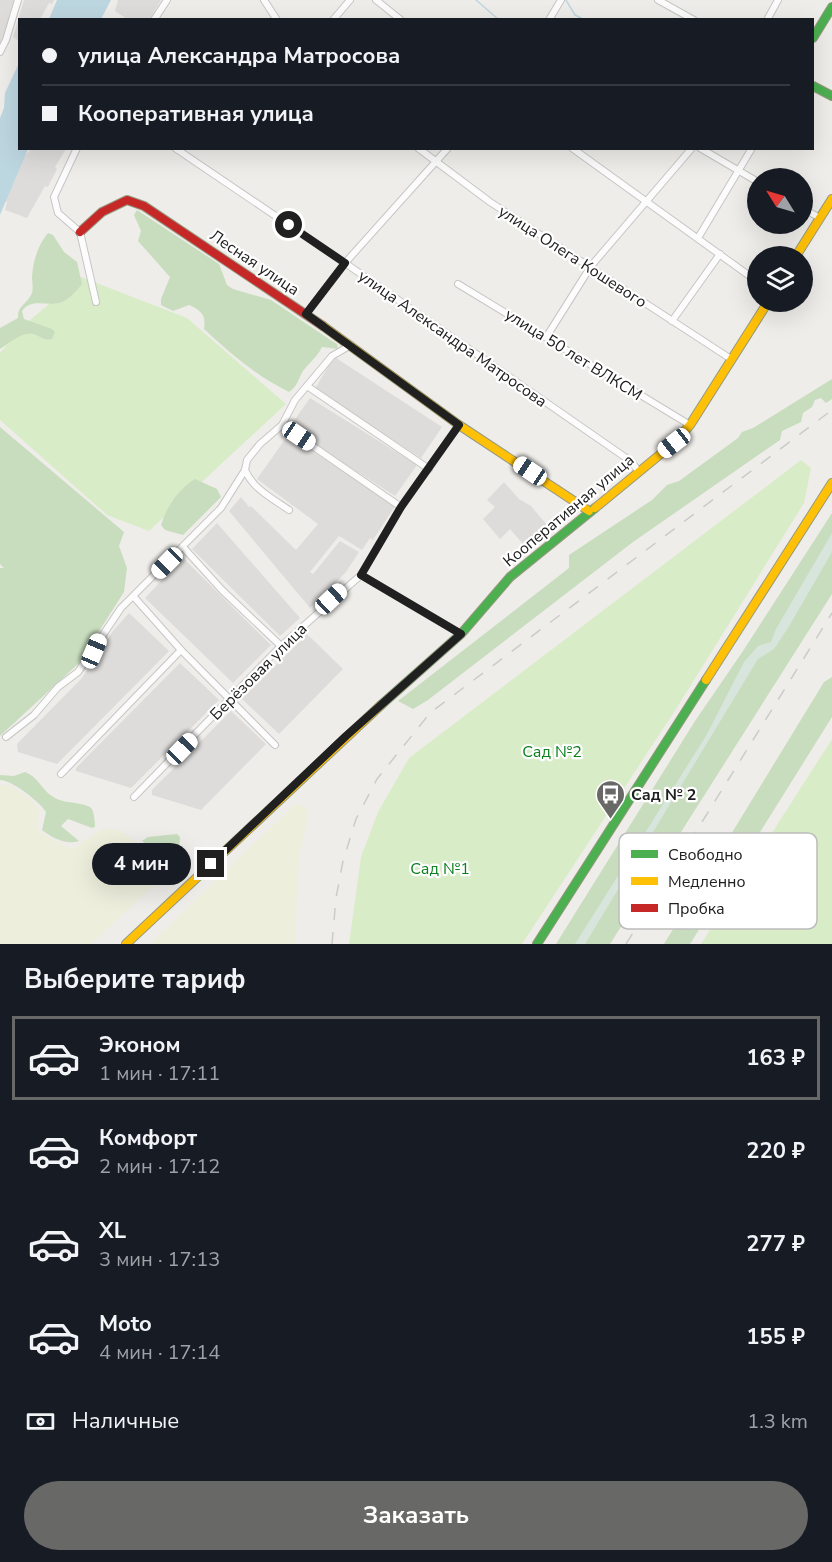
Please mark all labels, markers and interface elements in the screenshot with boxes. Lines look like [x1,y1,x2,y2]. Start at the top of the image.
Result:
text: улица Александра Матросова [78,41,400,71]
text: Кооперативная улица [78,99,314,129]
north arrow [747,168,813,234]
map controls [747,168,813,312]
street label: улица Олега Кошевого [494,201,651,313]
route start [275,211,302,238]
street label: Лесная улица [205,225,303,301]
button: layers [747,246,813,312]
street label: улица Александра Матросова [354,265,551,413]
street label: улица 50 лет ВЛКСМ [501,304,646,406]
car [279,418,319,454]
car [654,425,694,461]
street label: Кооперативная улица [498,449,639,572]
car [510,453,550,489]
car [148,544,186,582]
car [312,580,350,618]
street label: Берёзовая улица [205,618,312,725]
car [79,631,109,671]
car [163,730,201,768]
park label: Сад №2 [522,741,582,763]
bus stop icon: Сад № 2 [594,778,626,820]
place label: Сад № 2 [631,784,696,806]
legend [619,833,817,929]
callout: 4 мин [91,843,190,885]
text: Свободно [668,844,743,866]
text: 4 мин [114,850,169,877]
route end [197,850,224,877]
park label: Сад №1 [410,858,470,880]
text: Медленно [668,871,746,893]
text: Пробка [668,898,725,920]
text: Выберите тариф [24,961,246,998]
text: Эконом [99,1030,181,1060]
icon: car [27,1031,81,1085]
text: 163 ₽ [746,1043,805,1073]
text: 1 мин · 17:11 [99,1060,220,1087]
text: Комфорт [99,1123,197,1153]
icon: car [27,1124,81,1178]
text: 220 ₽ [746,1136,805,1166]
text: 2 мин · 17:12 [99,1153,220,1180]
text: XL [99,1216,126,1246]
icon: car [27,1217,81,1271]
text: 277 ₽ [746,1229,805,1259]
text: 3 мин · 17:13 [99,1246,220,1273]
text: Moto [99,1309,152,1339]
icon: car [27,1310,81,1364]
text: 155 ₽ [746,1322,805,1352]
text: 4 мин · 17:14 [99,1339,220,1366]
icon: cash [24,1405,57,1438]
text: Наличные [72,1406,179,1436]
text: 1.3 km [747,1408,808,1435]
button: Заказать [24,1481,808,1550]

